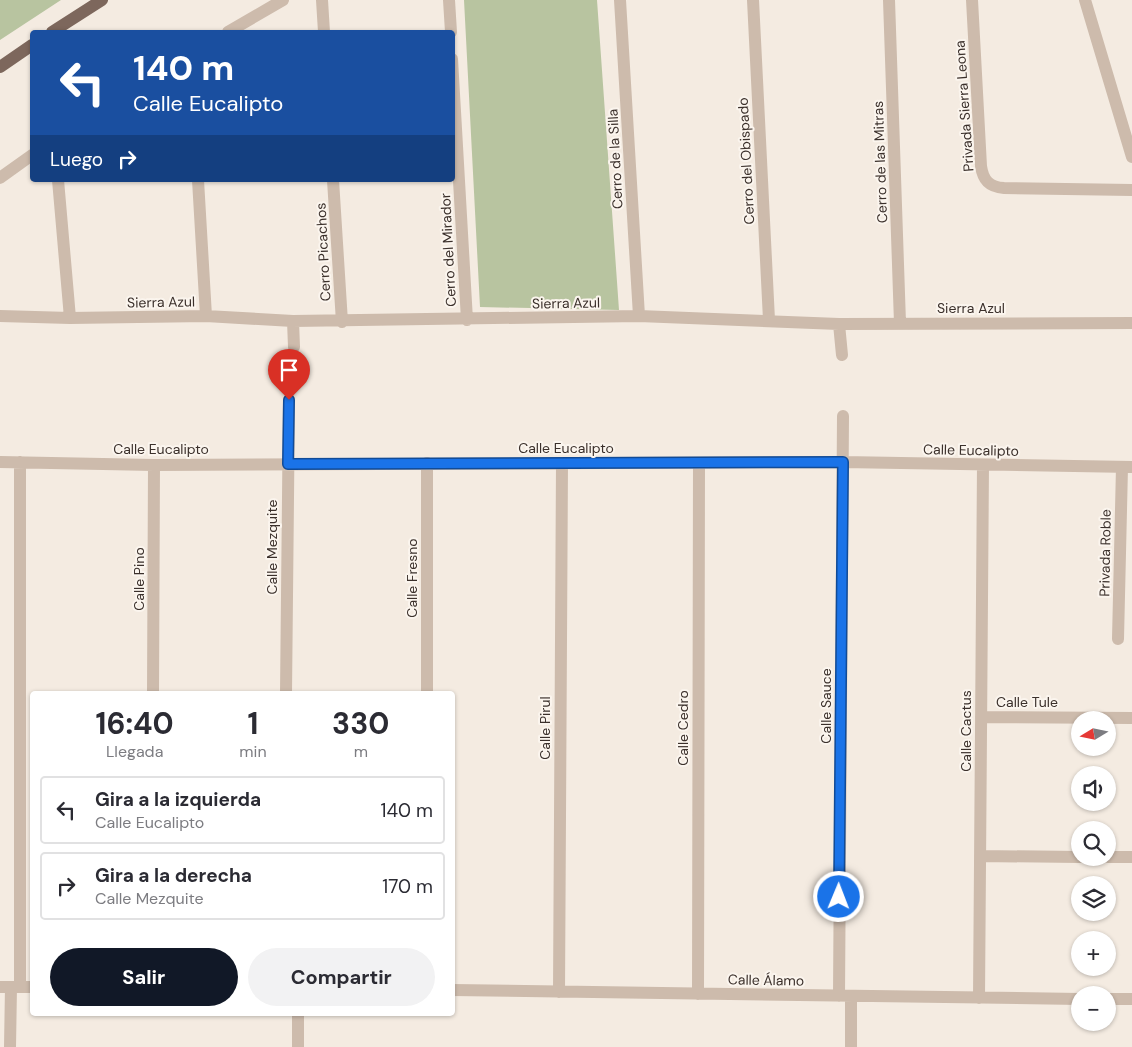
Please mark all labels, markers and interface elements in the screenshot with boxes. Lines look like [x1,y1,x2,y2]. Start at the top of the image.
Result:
street label: Privada Sierra Leona [950,40,978,172]
text: 140 m [133,45,234,91]
icon: left [50,50,115,115]
text: Calle Eucalipto [133,89,283,118]
street label: Cerro del Obispado [734,97,758,225]
street label: Cerro de las Mitras [869,100,891,224]
street label: Cerro de la Silla [603,108,627,210]
icon: right [113,145,141,173]
text: Luego [50,147,103,172]
street label: Cerro del Mirador [436,193,460,307]
street label: Cerro Picachos [311,202,335,302]
street label: Sierra Azul [127,292,195,312]
street label: Sierra Azul [532,293,600,313]
street label: Sierra Azul [937,299,1005,317]
pin [268,349,310,400]
icon: arrive [275,356,303,384]
street label: Calle Eucalipto [518,439,614,457]
street label: Calle Eucalipto [113,440,209,458]
street label: Calle Eucalipto [923,440,1019,460]
street label: Calle Mezquite [263,499,281,595]
street label: Privada Roble [1095,509,1115,597]
street label: Calle Fresno [403,538,421,618]
street label: Calle Pino [130,547,148,611]
street label: Calle Sauce [817,668,835,744]
street label: Calle Cedro [674,690,692,766]
street label: Calle Cactus [957,690,975,772]
street label: Calle Tule [996,693,1058,711]
street label: Calle Pirul [536,696,554,760]
text: 16:40 [96,704,174,743]
text: 1 [247,704,258,743]
text: 330 [332,704,389,743]
north arrow [1071,711,1116,756]
map controls [1071,711,1116,1031]
text: Llegada [106,741,163,762]
text: min [239,741,267,762]
text: m [354,741,368,762]
button: sound [1071,766,1116,811]
text: Gira a la izquierda [95,787,261,812]
icon: left [52,796,80,824]
text: 140 m [381,798,433,823]
text: Calle Eucalipto [95,812,204,833]
button: search [1071,821,1116,866]
text: Gira a la derecha [95,863,252,888]
position arrow [812,870,864,922]
icon: right [52,872,80,900]
text: 170 m [382,874,433,899]
button: layers [1071,876,1116,921]
text: Calle Mezquite [95,888,204,909]
button: + [1071,931,1116,976]
button: Salir [50,948,238,1006]
button: Compartir [248,948,435,1006]
street label: Calle Álamo [728,970,804,990]
button: − [1071,986,1116,1031]

